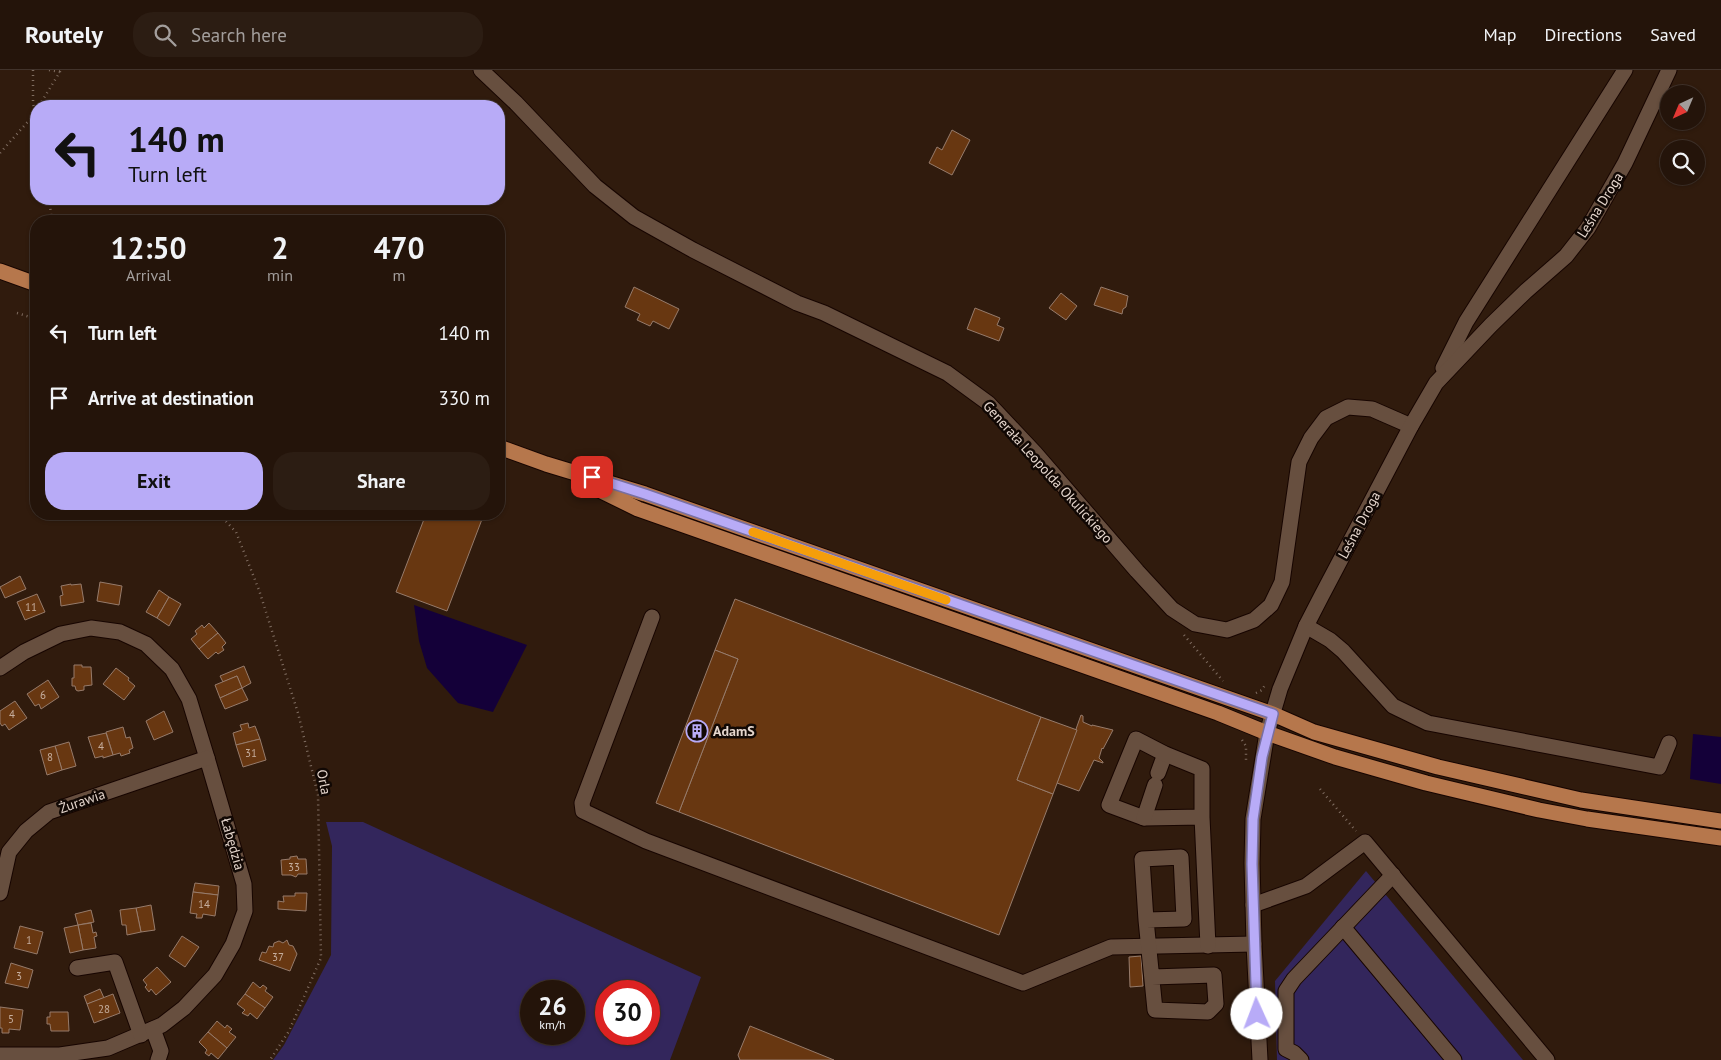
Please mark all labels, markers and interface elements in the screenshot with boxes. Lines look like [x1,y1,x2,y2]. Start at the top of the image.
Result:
search box [133,12,483,57]
text: Routely [25,19,103,50]
icon: search [151,21,179,49]
text: Search here [191,23,287,47]
text: Map [1484,23,1516,46]
text: Directions [1544,23,1622,46]
text: Saved [1650,23,1696,46]
north arrow [1660,85,1705,130]
map controls [1660,85,1705,185]
text: 140 m [128,116,225,162]
icon: left [45,120,110,185]
button: search [1660,140,1705,185]
text: Turn left [128,160,207,188]
street label: Leśna Droga [1573,169,1627,241]
text: 12:50 [110,228,187,267]
text: 2 [272,228,289,267]
text: 470 [373,228,425,267]
text: Arrival [126,265,171,285]
text: min [267,265,293,285]
text: m [393,265,406,285]
icon: left [45,319,73,347]
text: Turn left [88,321,157,345]
text: 140 m [438,321,490,345]
icon: arrive [45,384,73,412]
text: Arrive at destination [88,386,254,410]
text: 330 m [438,386,490,410]
street label: Generała Leopolda Okulickiego [979,397,1117,547]
button: Exit [45,452,263,510]
button: Share [273,452,490,510]
pin [571,456,613,498]
icon: arrive [578,463,606,491]
street label: Leśna Droga [1334,488,1384,562]
house number: 11 [25,600,37,614]
house number: 6 [40,688,46,702]
house number: 4 [9,707,15,721]
building icon: AdamS [685,719,709,743]
place label: AdamS [713,722,755,740]
house number: 4 [98,739,104,753]
house number: 31 [245,746,257,760]
house number: 8 [47,750,53,764]
street label: Orla [313,768,335,796]
street label: Żurawia [57,785,107,817]
street label: Łabędzia [217,816,249,872]
house number: 33 [288,860,300,874]
house number: 14 [198,897,210,911]
house number: 1 [26,933,32,947]
house number: 37 [272,950,284,964]
house number: 3 [16,969,22,983]
speed limit sign: 30 [595,980,660,1045]
position arrow [1230,987,1282,1039]
text: 26 [538,990,567,1022]
house number: 28 [98,1002,110,1016]
house number: 5 [8,1012,14,1026]
text: km/h [539,1017,566,1032]

